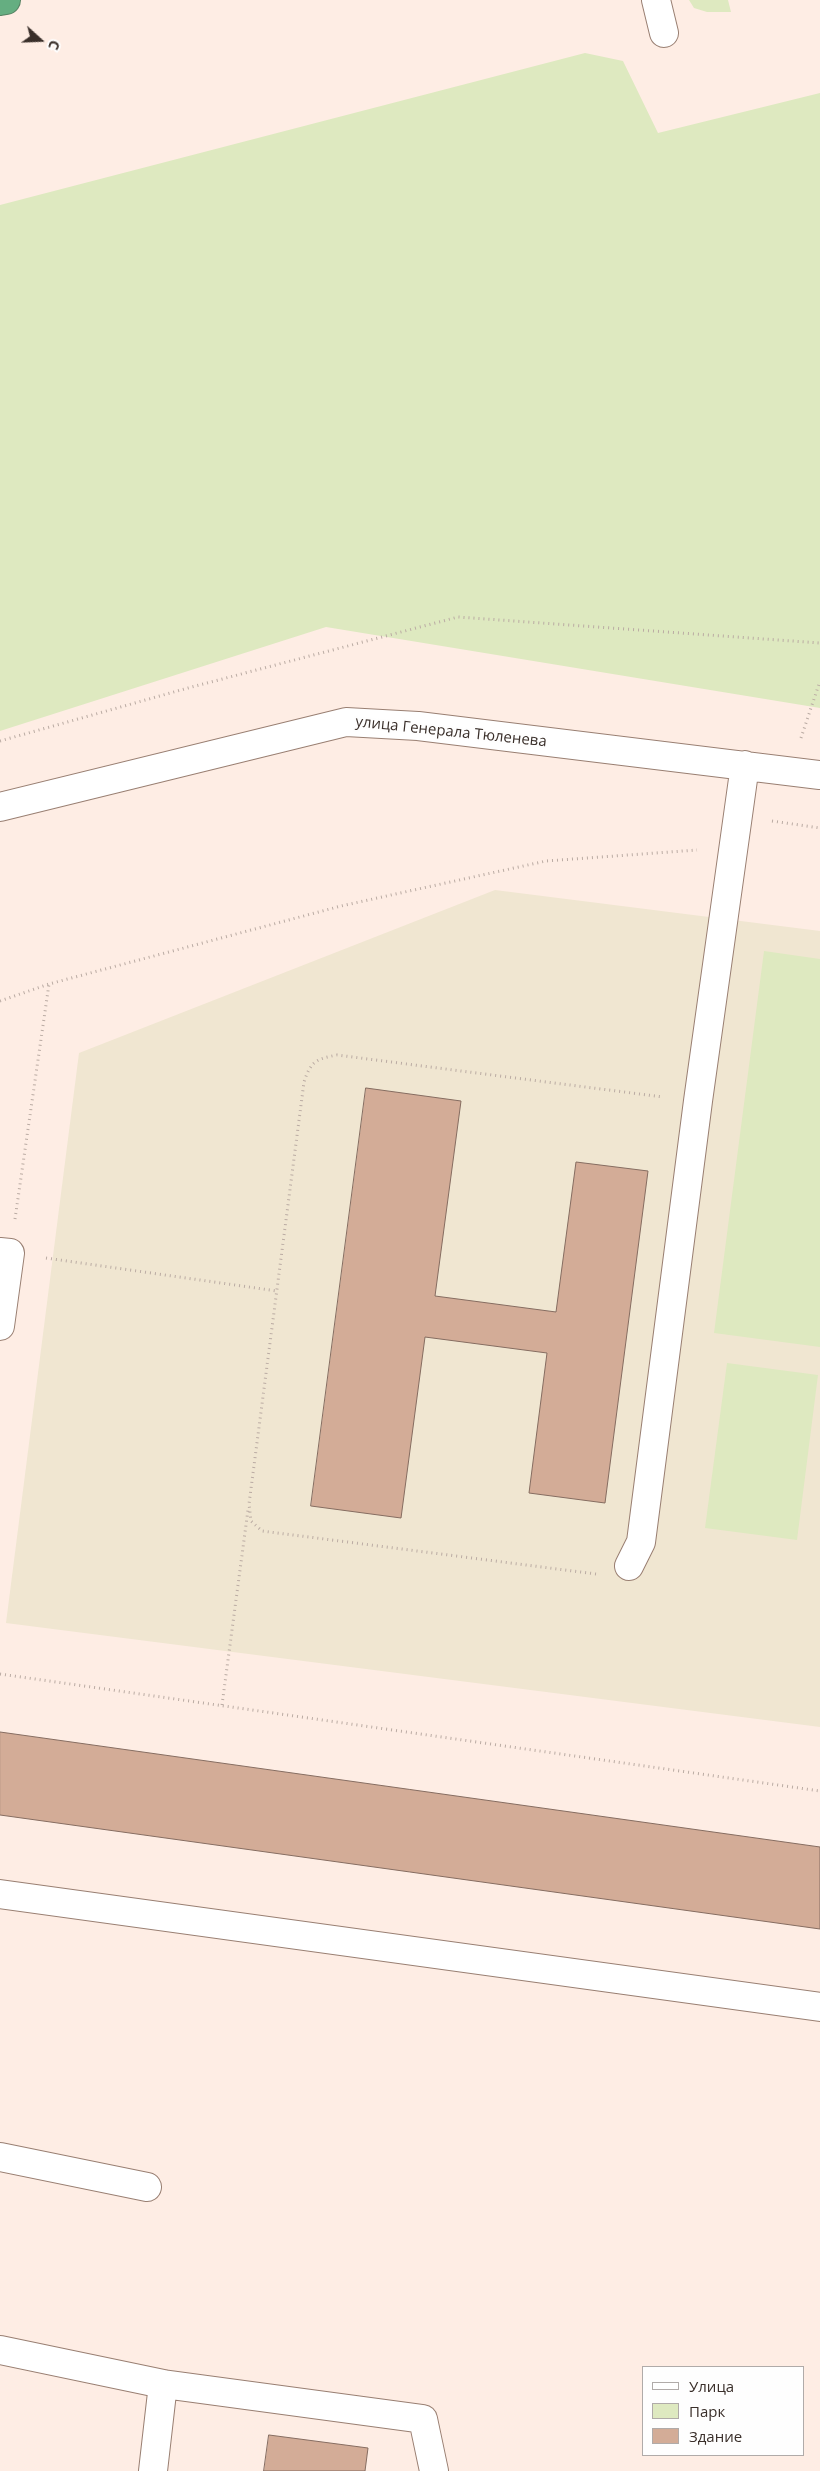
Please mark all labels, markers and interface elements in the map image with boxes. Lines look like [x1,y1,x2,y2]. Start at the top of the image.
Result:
north arrow [15,15,65,65]
text: С [44,38,65,53]
street label: улица Генерала Тюленева [354,713,548,751]
legend [642,2366,805,2456]
text: Улица [689,2376,734,2396]
text: Парк [689,2401,725,2421]
text: Здание [689,2426,742,2446]

